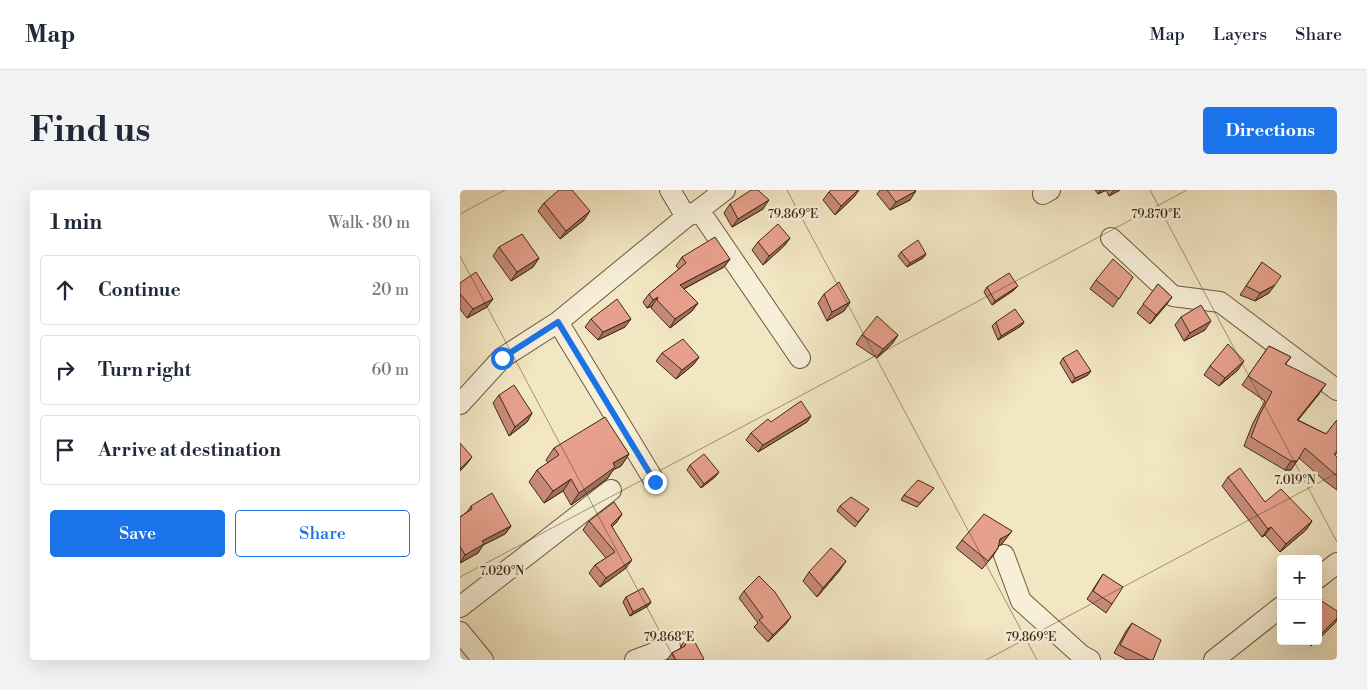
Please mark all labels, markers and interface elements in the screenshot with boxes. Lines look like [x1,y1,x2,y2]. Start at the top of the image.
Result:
text: Map [25,20,75,50]
text: Map [1150,23,1185,46]
text: Layers [1213,23,1267,46]
text: Share [1295,23,1342,46]
button: Directions [1203,107,1337,154]
text: Find us [30,109,150,152]
text: 79.869°E [768,207,818,222]
text: 79.870°E [1131,207,1181,222]
text: 1 min [50,210,102,236]
text: Walk · 80 m [328,213,410,233]
icon: ahead [51,276,79,304]
text: Continue [98,278,181,302]
text: 20 m [372,280,409,300]
route start [491,347,514,370]
icon: right [51,356,79,384]
text: Turn right [98,358,191,382]
text: 60 m [371,360,409,380]
icon: arrive [51,436,79,464]
text: Arrive at destination [98,438,281,462]
route end [644,471,667,494]
text: 7.019°N [1274,473,1316,488]
button: Save [50,510,225,557]
button: Share [235,510,410,557]
map controls [1277,555,1322,645]
button: + [1277,555,1322,600]
text: 7.020°N [480,564,524,579]
button: − [1277,600,1322,645]
text: 79.868°E [644,630,694,645]
text: 79.869°E [1006,630,1056,645]

